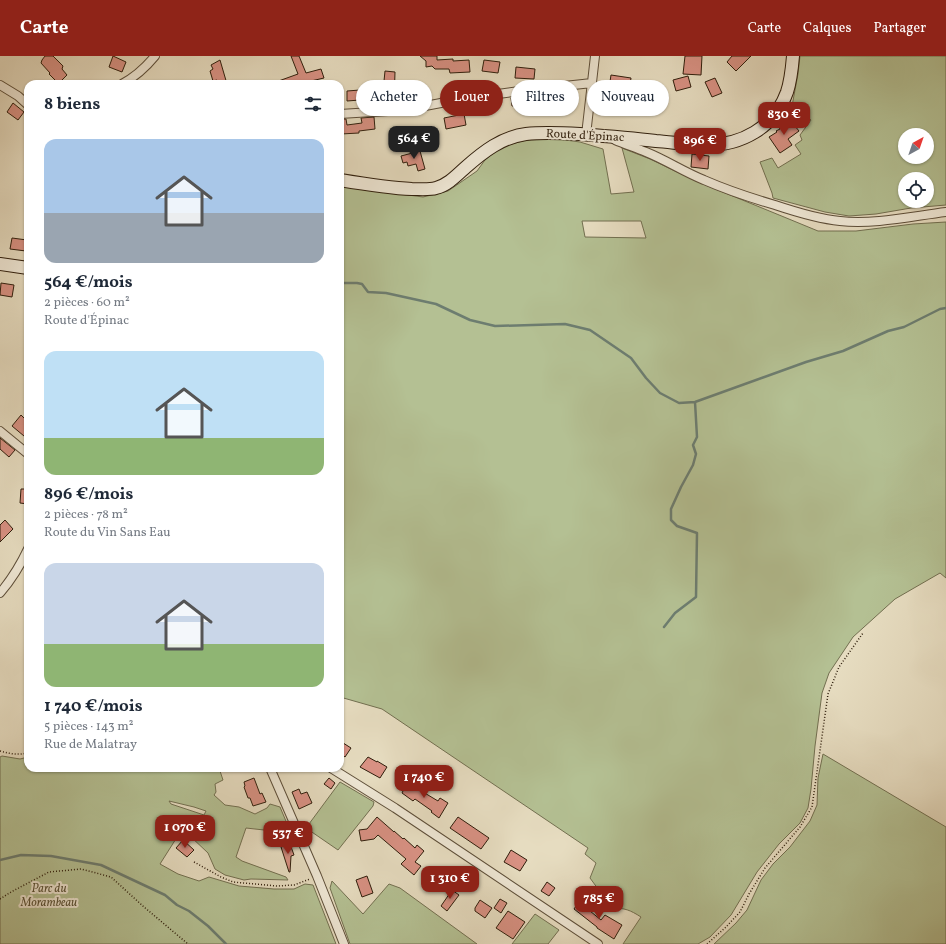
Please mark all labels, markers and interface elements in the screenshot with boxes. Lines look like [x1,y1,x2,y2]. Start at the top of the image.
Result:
text: Carte [20,15,68,41]
text: Carte [748,19,781,38]
text: Calques [803,19,851,38]
text: Partager [873,19,926,38]
chip: Acheter [356,80,432,116]
chip: Louer [440,80,503,116]
chip: Filtres [511,80,579,116]
chip: Nouveau [587,80,669,116]
text: 8 biens [44,93,100,116]
icon: filters [302,93,324,115]
pin: 830 € [756,102,812,136]
text: 830 € [767,106,801,124]
street label: Route d'Épinac [545,125,625,146]
pin: 564 € [386,126,442,160]
pin: 896 € [672,128,728,162]
north arrow [898,128,934,164]
map controls [898,128,934,208]
text: 564 € [397,130,431,148]
text: 896 € [683,132,717,150]
icon: home [148,165,220,237]
button: locate [898,172,934,208]
text: 564 €/mois [44,271,133,294]
text: 2 pièces · 60 m² [44,294,130,312]
text: Route d'Épinac [44,312,129,330]
icon: home [148,377,220,449]
text: 896 €/mois [44,483,133,506]
text: 2 pièces · 78 m² [44,506,128,524]
text: Route du Vin Sans Eau [44,524,171,542]
icon: home [148,589,220,661]
text: 1 740 €/mois [44,695,143,718]
text: 5 pièces · 143 m² [44,718,134,736]
text: Rue de Malatray [44,736,137,754]
pin: 1 740 € [387,765,461,799]
text: 1 740 € [404,769,444,787]
pin: 1 070 € [148,815,222,849]
text: 1 070 € [164,819,206,837]
pin: 537 € [260,821,316,855]
text: 537 € [272,825,304,843]
pin: 1 310 € [413,866,487,900]
text: 1 310 € [430,870,470,888]
park label: Parc du Morambeau [20,881,77,911]
pin: 785 € [571,886,627,920]
text: 785 € [583,890,615,908]

